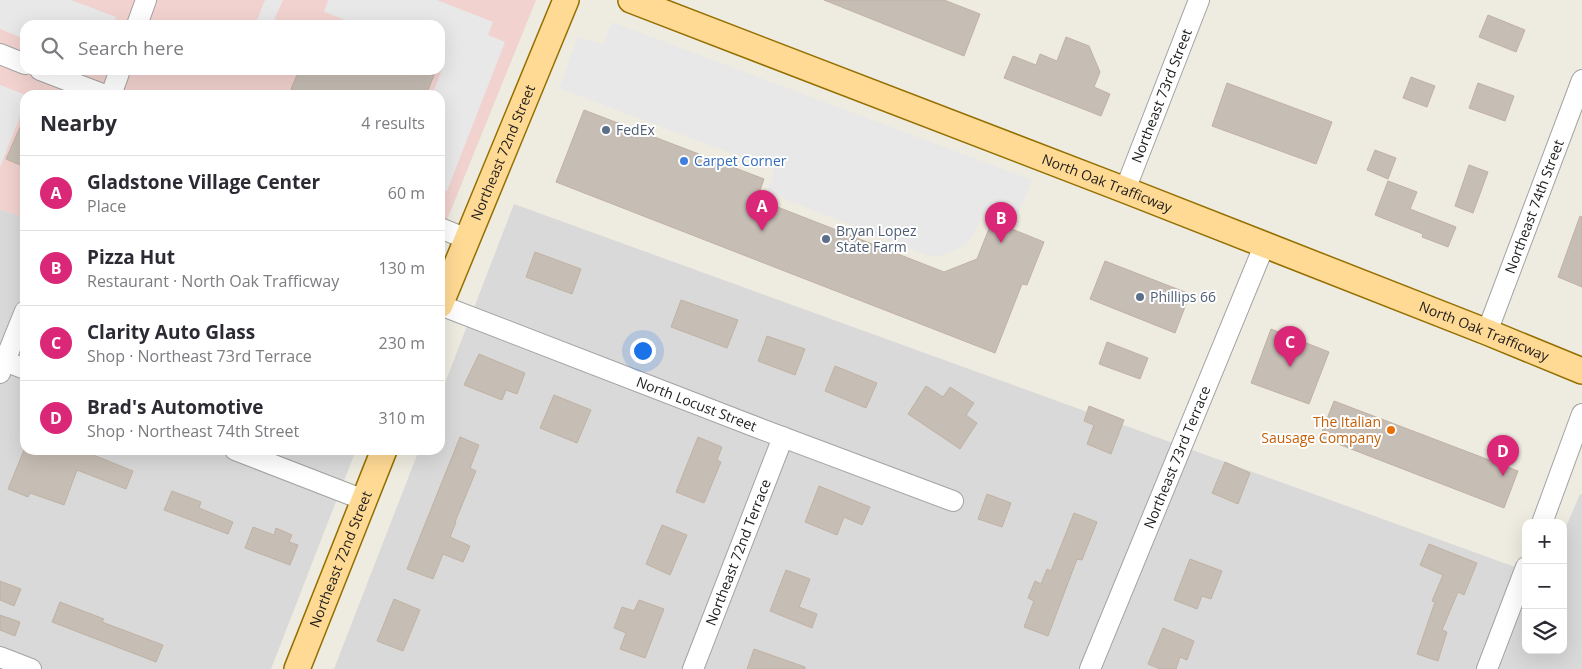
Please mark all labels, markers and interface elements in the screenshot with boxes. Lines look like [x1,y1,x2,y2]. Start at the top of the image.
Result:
search box [20,20,445,75]
street label: Northeast 73rd Street [1126,26,1196,166]
icon: search [38,34,66,62]
text: Search here [78,35,184,61]
street label: Northeast 72nd Street [466,82,539,223]
text: Nearby [40,109,117,137]
text: 4 results [361,112,425,134]
place label: FedEx [616,120,655,139]
marker: FedEx [600,124,612,136]
street label: Northeast 74th Street [1500,137,1568,276]
street label: North Oak Trafficway [1039,149,1176,217]
place label: Carpet Corner [694,151,787,170]
marker: Carpet Corner [678,155,690,167]
text: Gladstone Village Center [87,169,320,195]
text: A [50,182,62,204]
text: 60 m [388,182,425,204]
pin: A [746,190,778,231]
text: Place [87,195,126,217]
pin: B [985,202,1017,243]
place label: Bryan Lopez State Farm [836,221,917,256]
marker: Bryan Lopez State Farm [820,233,832,245]
text: Pizza Hut [87,244,175,270]
text: B [51,257,61,279]
text: 130 m [379,257,425,279]
text: Restaurant · North Oak Trafficway [87,270,339,292]
place label: Phillips 66 [1150,287,1216,306]
marker: Phillips 66 [1134,291,1146,303]
street label: North Oak Trafficway [1416,296,1553,366]
text: Clarity Auto Glass [87,319,255,345]
pin: C [1274,326,1306,367]
text: C [51,332,61,354]
text: 230 m [379,332,425,354]
your location [630,338,656,364]
text: Shop · Northeast 73rd Terrace [87,345,312,367]
street label: North Locust Street [634,372,760,435]
street label: Northeast 73rd Terrace [1139,383,1215,531]
text: Brad's Automotive [87,394,263,420]
text: D [50,407,62,429]
text: 310 m [379,407,425,429]
place label: The Italian Sausage Company [1261,412,1382,447]
text: Shop · Northeast 74th Street [87,420,299,442]
marker: The Italian Sausage Company [1385,424,1397,436]
pin: D [1487,435,1519,476]
street label: Northeast 72nd Terrace [701,476,775,628]
street label: Northeast 72nd Street [304,488,376,630]
map controls [1522,519,1567,654]
button: + [1522,519,1567,564]
button: − [1522,564,1567,609]
button: layers [1522,609,1567,654]

